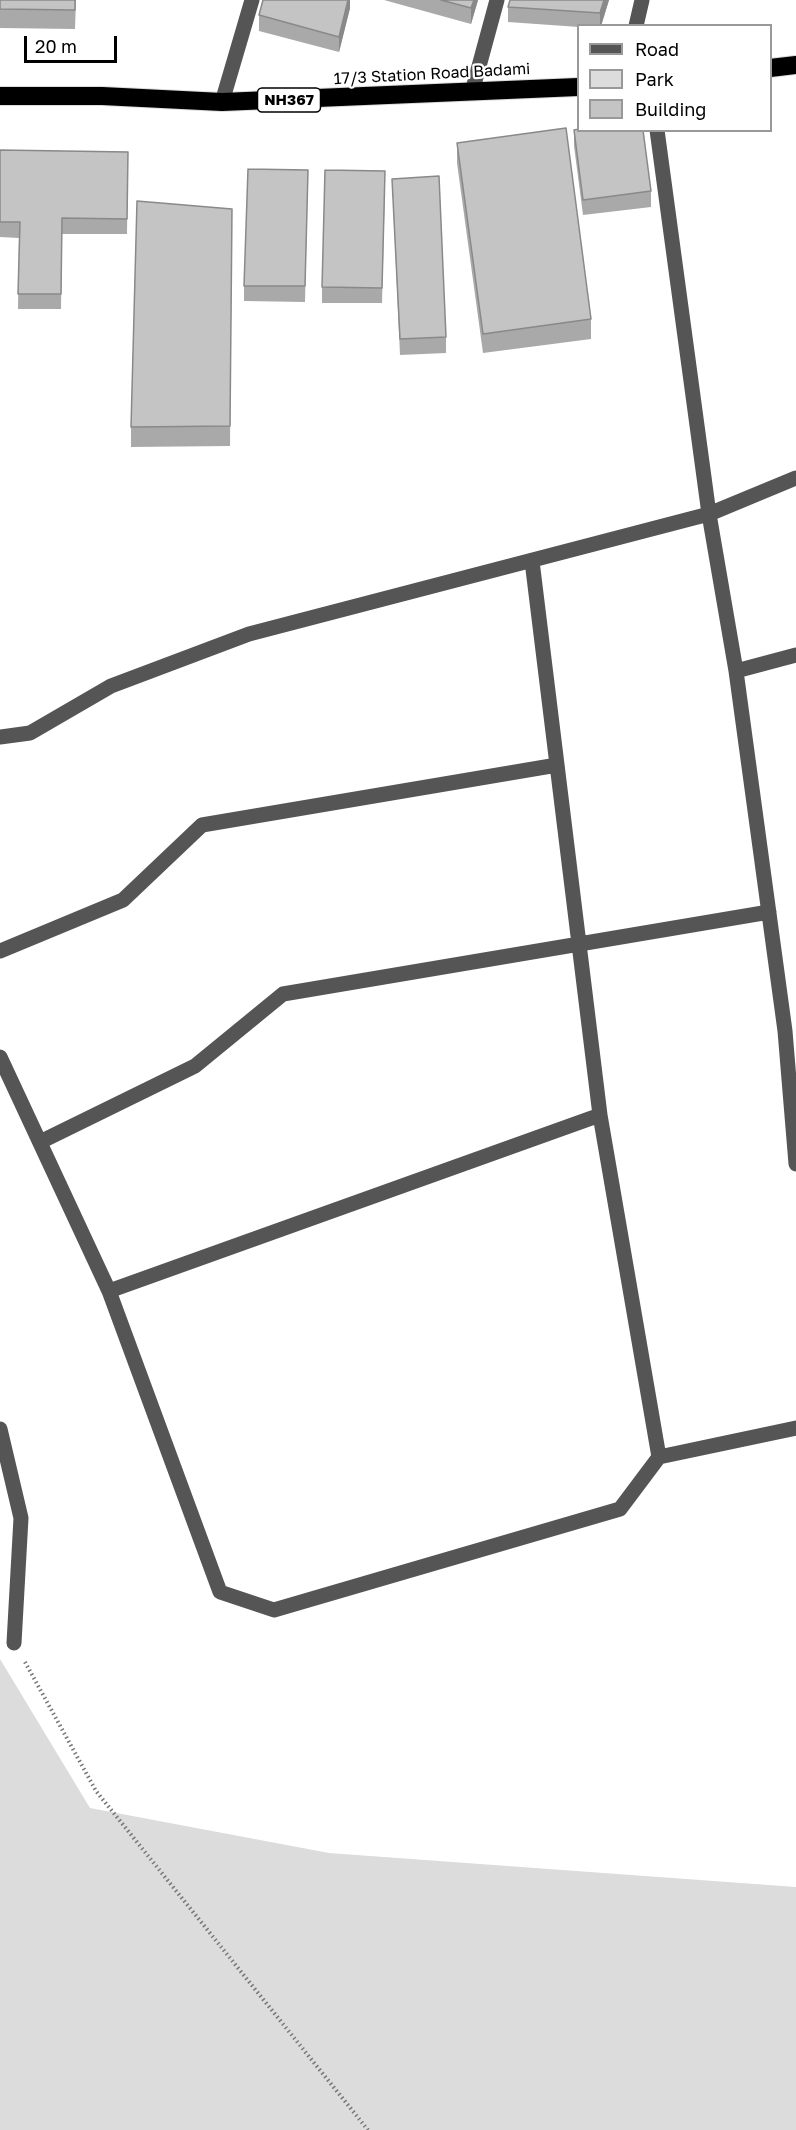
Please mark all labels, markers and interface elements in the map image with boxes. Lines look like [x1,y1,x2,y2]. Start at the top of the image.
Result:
scale bar [27,24,120,62]
legend [577,24,772,132]
text: 20 m [35,35,77,57]
text: Road [635,38,679,60]
street label: 17/3 Station Road Badami [333,59,531,89]
text: Park [635,68,674,90]
road number: NH367 [258,88,320,112]
text: Building [635,98,706,120]

